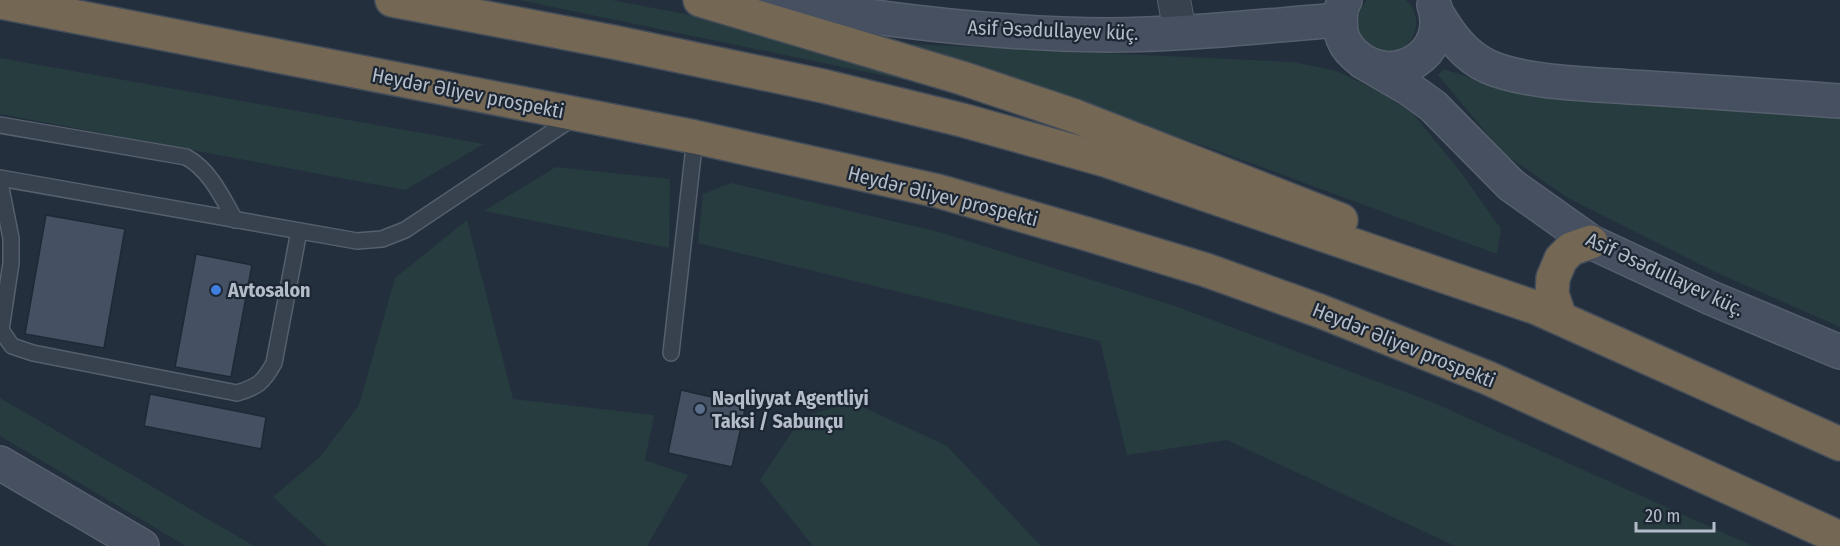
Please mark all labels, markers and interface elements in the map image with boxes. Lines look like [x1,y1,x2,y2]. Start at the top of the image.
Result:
street label: Asif Əsədullayev küç. [967,15,1139,45]
street label: Heydər Əliyev prospekti [370,63,566,123]
street label: Heydər Əliyev prospekti [846,161,1040,231]
street label: Asif Əsədullayev küç. [1582,227,1748,321]
place label: Avtosalon [227,278,311,302]
marker: Avtosalon [209,283,223,297]
street label: Heydər Əliyev prospekti [1309,297,1499,393]
place label: Nəqliyyat Agentliyi Taksi / Sabunçu [712,386,869,433]
marker: Nəqliyyat Agentliyi Taksi / Sabunçu [693,402,707,416]
scale bar [1636,495,1714,533]
text: 20 m [1645,505,1680,527]

